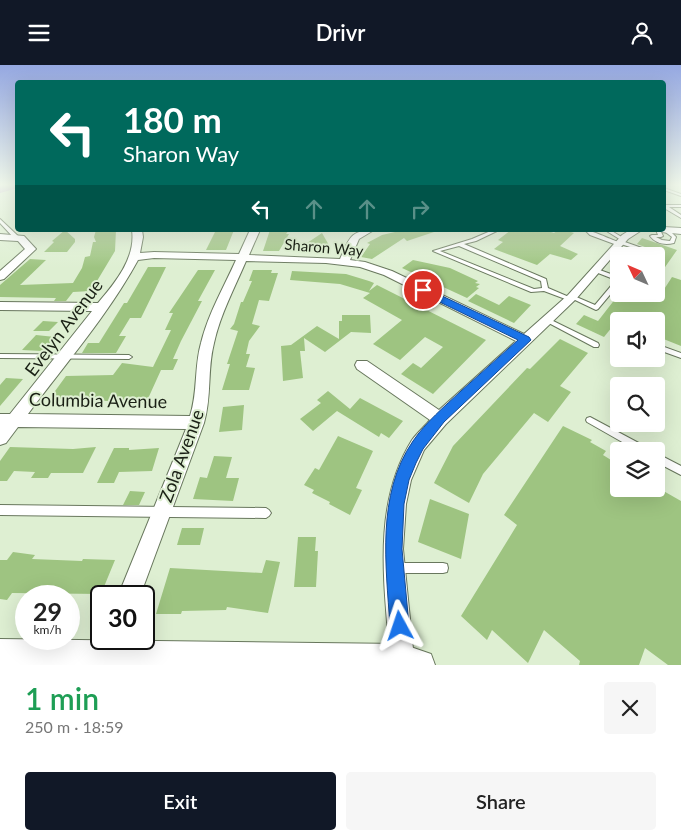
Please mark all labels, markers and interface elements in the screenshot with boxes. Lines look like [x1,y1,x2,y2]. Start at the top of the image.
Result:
icon: menu [25,19,53,47]
text: Drivr [316,19,365,46]
icon: person [628,19,656,47]
text: 180 m [123,98,222,140]
icon: left [40,100,105,165]
text: Sharon Way [123,140,239,167]
icon: left [247,195,275,223]
icon: ahead [300,195,328,223]
icon: ahead [353,195,381,223]
icon: right [406,195,434,223]
street label: Sharon Way [284,235,365,259]
north arrow [610,247,665,303]
map controls [610,247,665,497]
pin [402,269,444,311]
street label: Evelyn Avenue [20,275,107,380]
icon: arrive [409,276,437,304]
button: sound [610,312,665,367]
button: search [610,377,665,432]
street label: Columbia Avenue [29,388,167,412]
street label: Zola Avenue [154,406,208,505]
button: layers [610,442,665,497]
speed limit sign: 30 [90,585,155,650]
text: 29 [33,596,62,626]
position arrow [373,599,425,651]
text: km/h [33,622,62,637]
text: 1 min [25,680,99,716]
button: close [604,682,656,734]
text: 250 m · 18:59 [25,717,124,736]
button: Exit [25,772,336,830]
button: Share [346,772,656,830]

